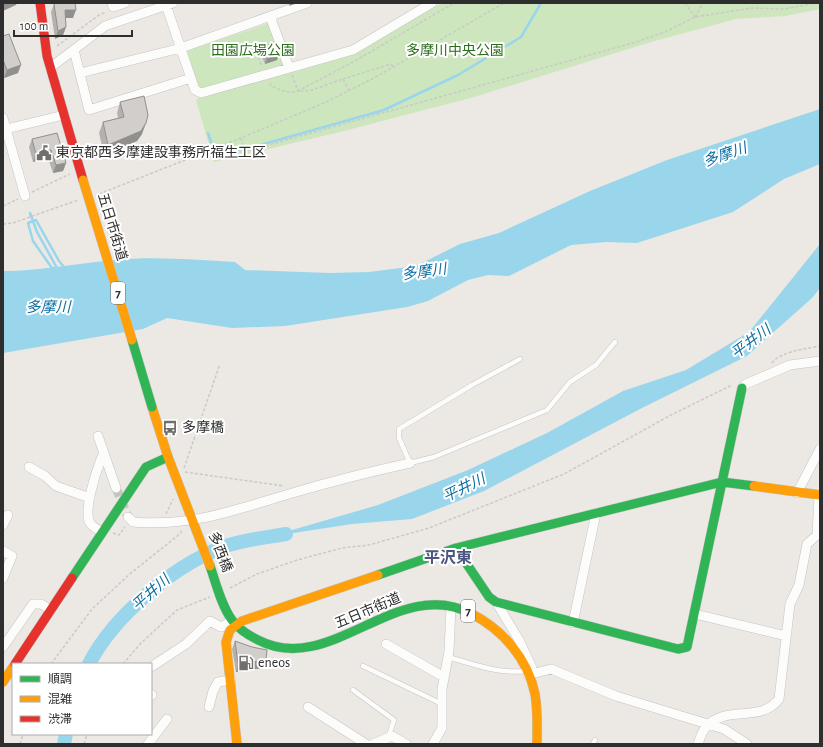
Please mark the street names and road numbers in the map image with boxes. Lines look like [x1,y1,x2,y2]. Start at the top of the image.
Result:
street label: 五日市街道 [95,191,130,263]
road number: 7 [111,282,125,304]
street label: 多西橋 [206,530,235,574]
street label: 五日市街道 [333,590,403,631]
road number: 7 [461,600,475,622]

